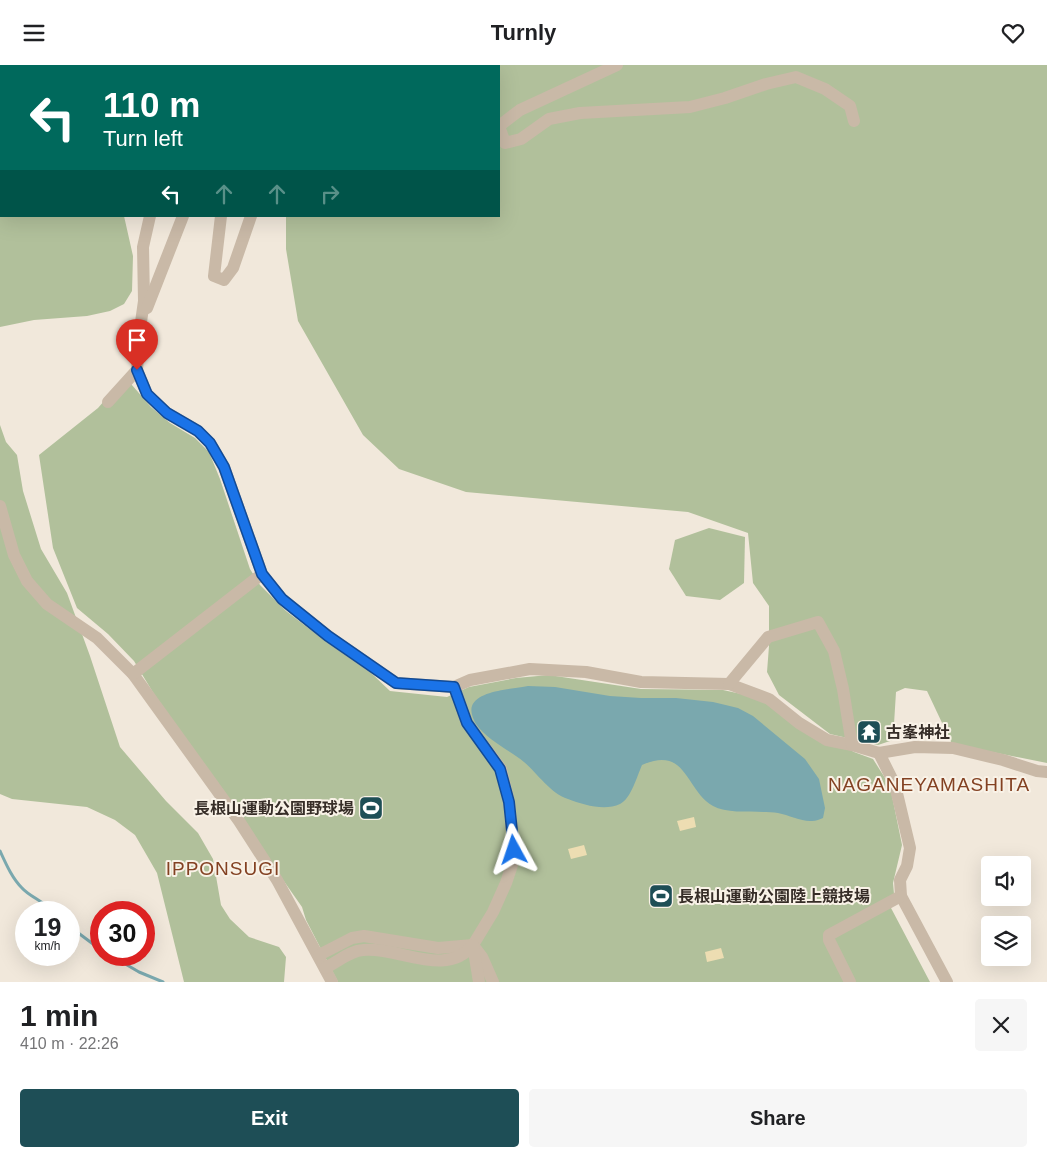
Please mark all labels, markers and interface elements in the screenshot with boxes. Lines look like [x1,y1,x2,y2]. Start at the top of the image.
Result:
icon: menu [20,19,48,47]
icon: heart [999,19,1027,47]
text: Turnly [491,20,556,45]
icon: left [20,85,85,150]
text: 110 m [103,85,200,124]
text: Turn left [103,126,183,151]
icon: left [157,180,185,208]
icon: ahead [210,180,238,208]
icon: ahead [263,180,291,208]
icon: right [316,180,344,208]
pin [116,319,158,370]
icon: arrive [123,326,151,354]
temple icon: 古峯神社 [856,719,882,745]
place label: 古峯神社 [886,723,950,741]
district label: NAGANEYAMASHITA [828,774,1030,795]
sports icon: 長根山運動公園野球場 [358,795,384,821]
place label: 長根山運動公園野球場 [194,800,354,817]
position arrow [487,823,539,875]
map controls [981,856,1031,966]
button: sound [981,856,1031,906]
district label: IPPONSUGI [166,858,280,879]
sports icon: 長根山運動公園陸上競技場 [648,883,674,909]
place label: 長根山運動公園陸上競技場 [678,888,870,905]
speed limit sign: 30 [90,901,155,966]
text: 19 [34,913,61,941]
button: layers [981,916,1031,966]
text: km/h [34,939,61,953]
text: 1 min [20,999,98,1032]
button: close [975,999,1027,1051]
text: 410 m · 22:26 [20,1035,119,1052]
button: Exit [20,1089,519,1147]
button: Share [529,1089,1027,1147]

